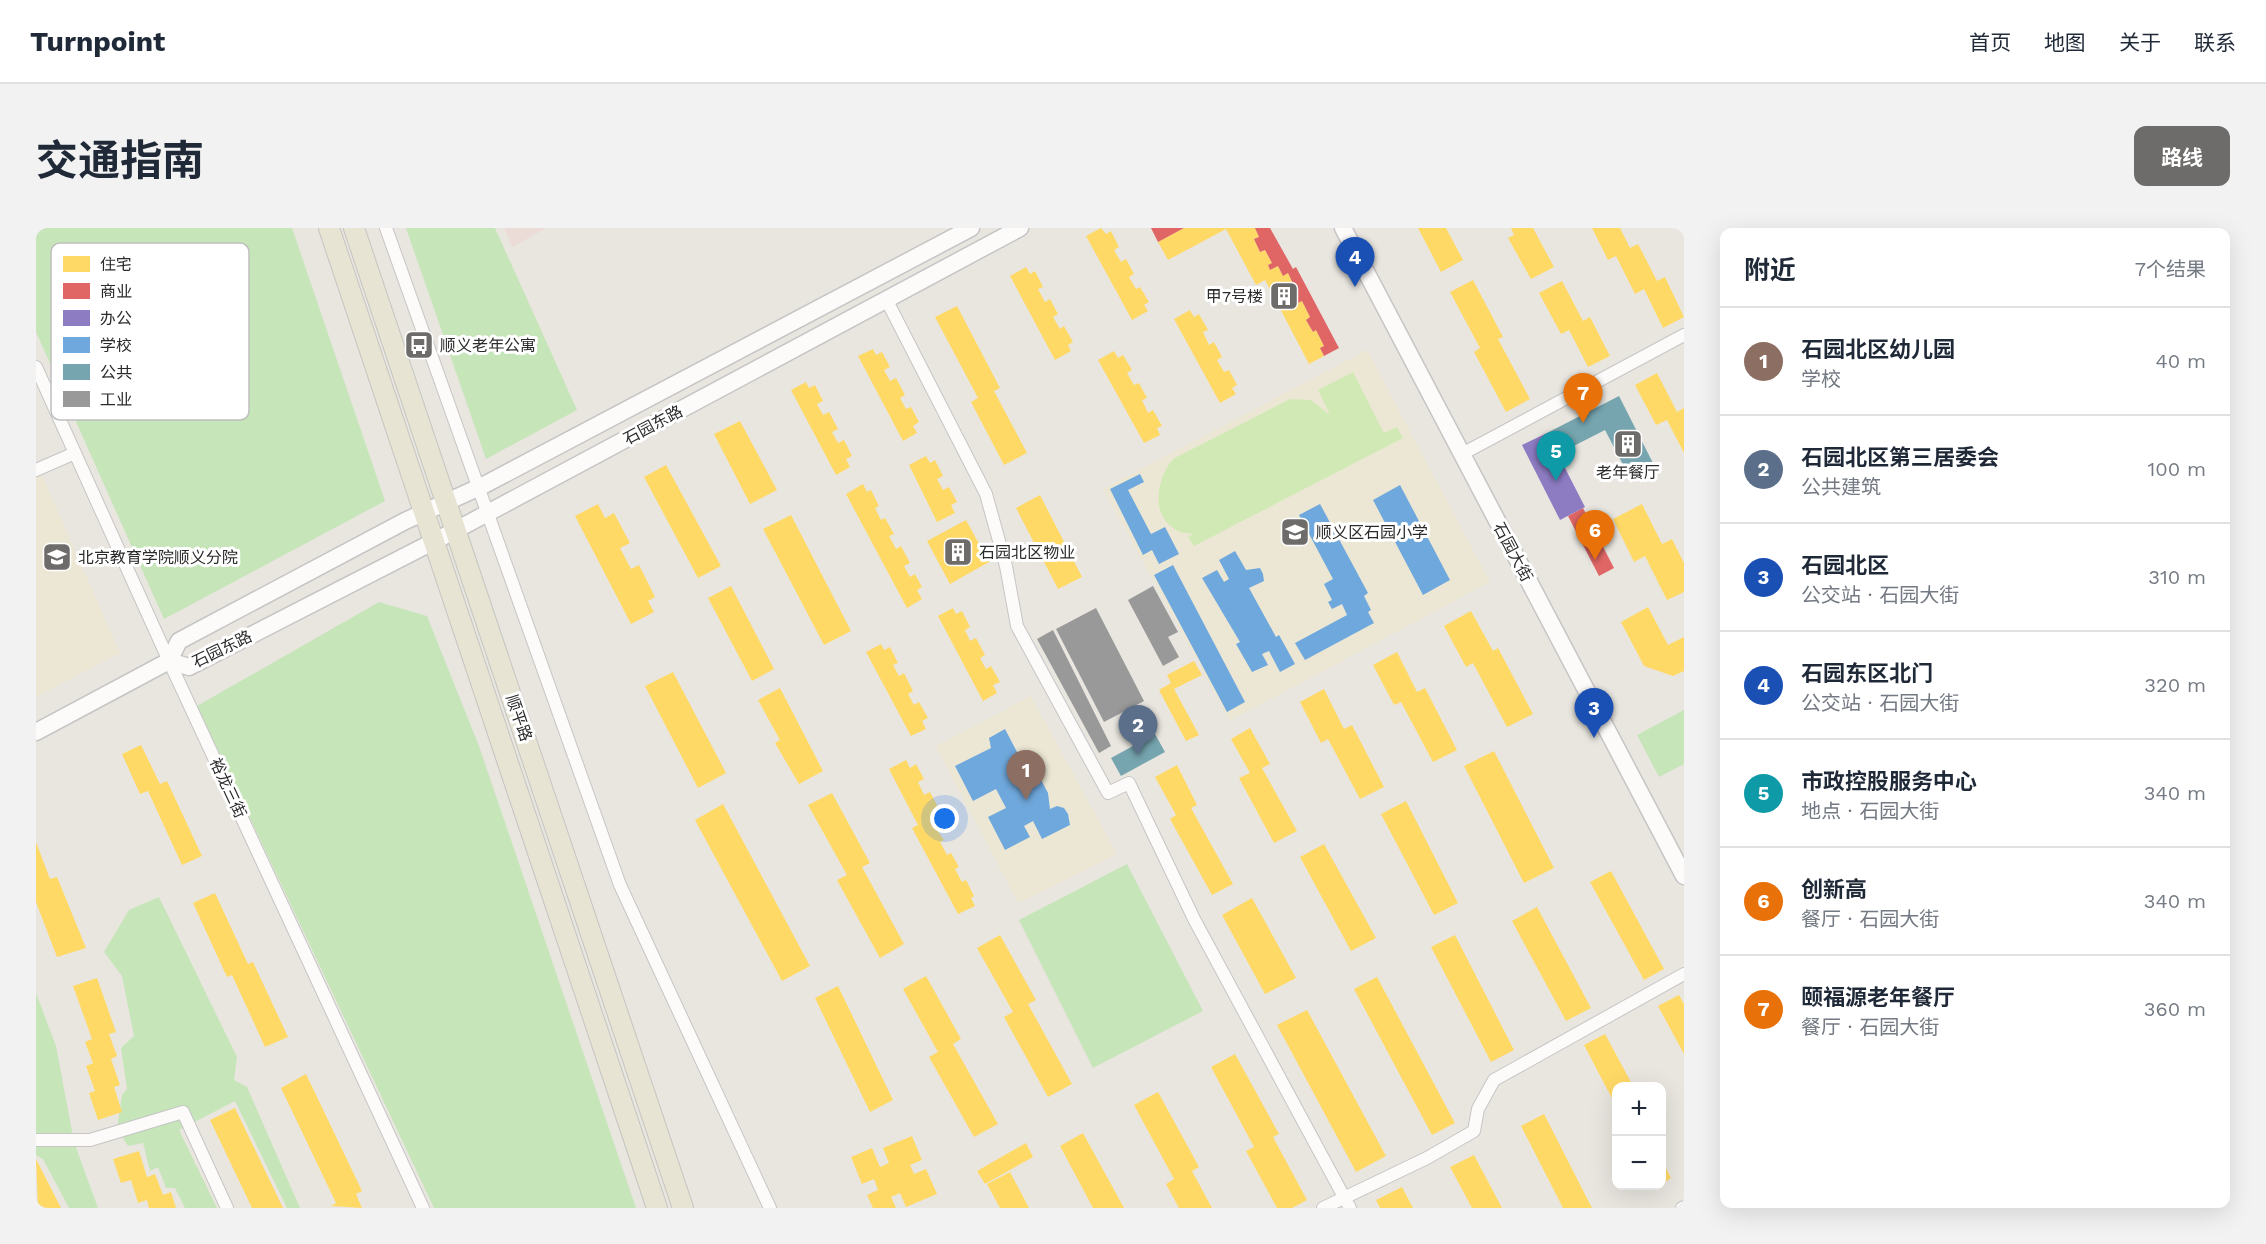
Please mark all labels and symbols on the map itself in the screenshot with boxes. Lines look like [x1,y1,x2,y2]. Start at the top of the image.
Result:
pin: 4 [1336,238,1374,287]
legend [51,243,249,420]
text: 住宅 [100,255,132,274]
building icon: 甲7号楼 [1268,280,1300,312]
text: 商业 [100,282,132,301]
place label: 甲7号楼 [1206,287,1263,306]
text: 办公 [100,309,132,328]
bus stop icon: 顺义老年公寓 [403,329,435,361]
text: 学校 [100,336,132,355]
place label: 顺义老年公寓 [440,336,536,355]
text: 公共 [100,363,132,382]
pin: 7 [1564,374,1602,423]
text: 工业 [100,390,132,409]
street label: 石园东路 [620,402,686,448]
building icon: 老年餐厅 [1612,428,1644,460]
pin: 5 [1536,432,1576,481]
place label: 老年餐厅 [1596,463,1660,482]
pin: 6 [1576,510,1614,560]
school or university icon: 顺义区石园小学 [1279,516,1311,548]
street label: 石园大街 [1490,519,1536,585]
place label: 顺义区石园小学 [1316,523,1428,542]
building icon: 石园北区物业 [942,536,974,568]
school or university icon: 北京教育学院顺义分院 [41,541,73,573]
place label: 石园北区物业 [979,543,1075,562]
place label: 北京教育学院顺义分院 [78,548,238,567]
street label: 石园东路 [189,626,255,672]
pin: 3 [1574,688,1614,738]
street label: 顺平路 [502,692,536,744]
pin: 2 [1118,706,1158,755]
pin: 1 [1006,750,1046,800]
street label: 裕龙三街 [206,755,250,821]
your location [930,804,959,833]

